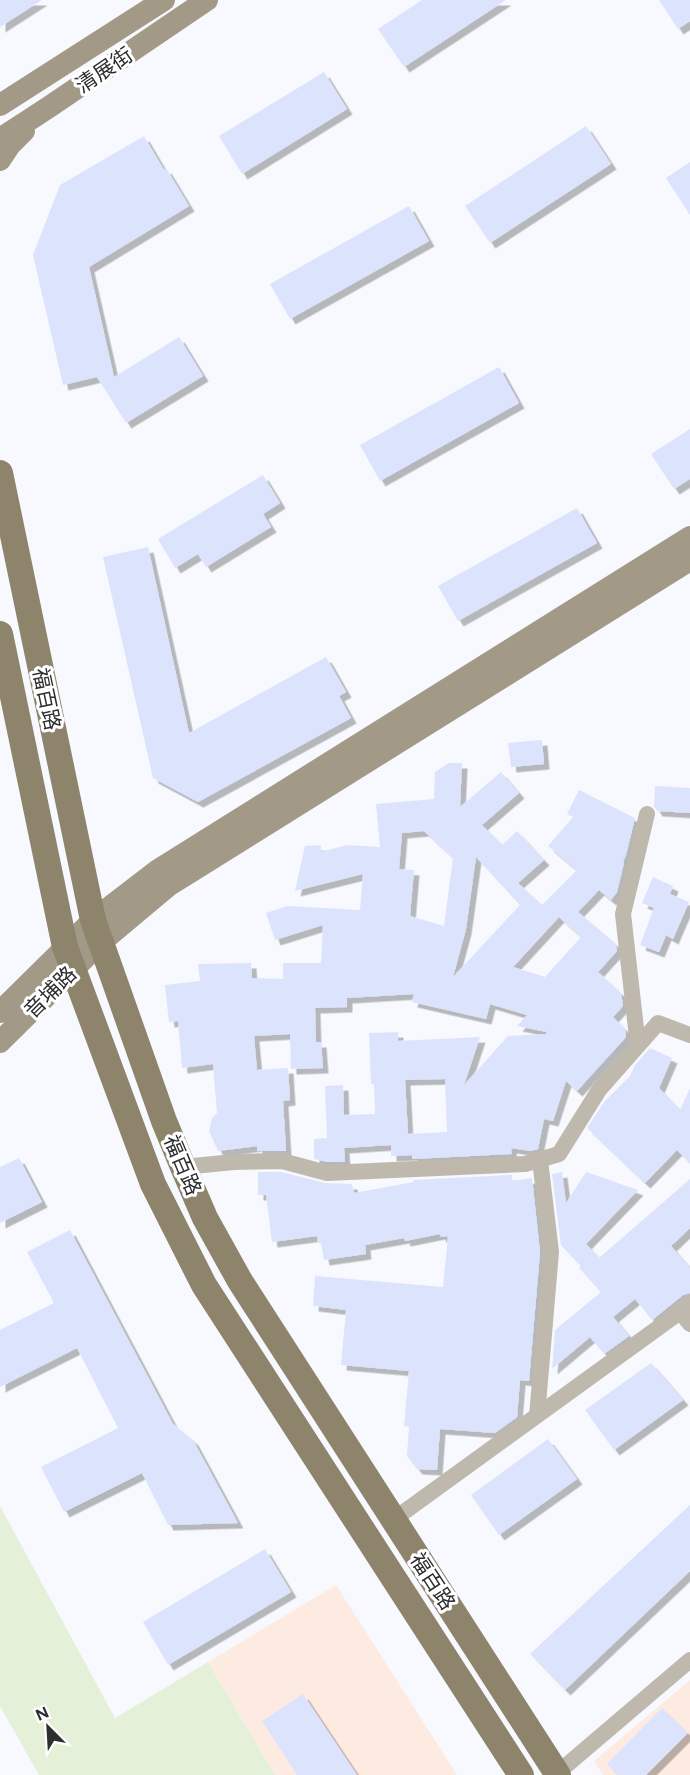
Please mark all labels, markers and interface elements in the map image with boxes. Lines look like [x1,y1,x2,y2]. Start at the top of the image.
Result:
street label: 清展街 [71,42,137,98]
street label: 福百路 [28,666,66,732]
street label: 音埔路 [19,961,81,1023]
street label: 福百路 [159,1131,207,1199]
street label: 福百路 [405,1548,461,1614]
north arrow [18,1697,78,1757]
text: N [33,1703,52,1725]

